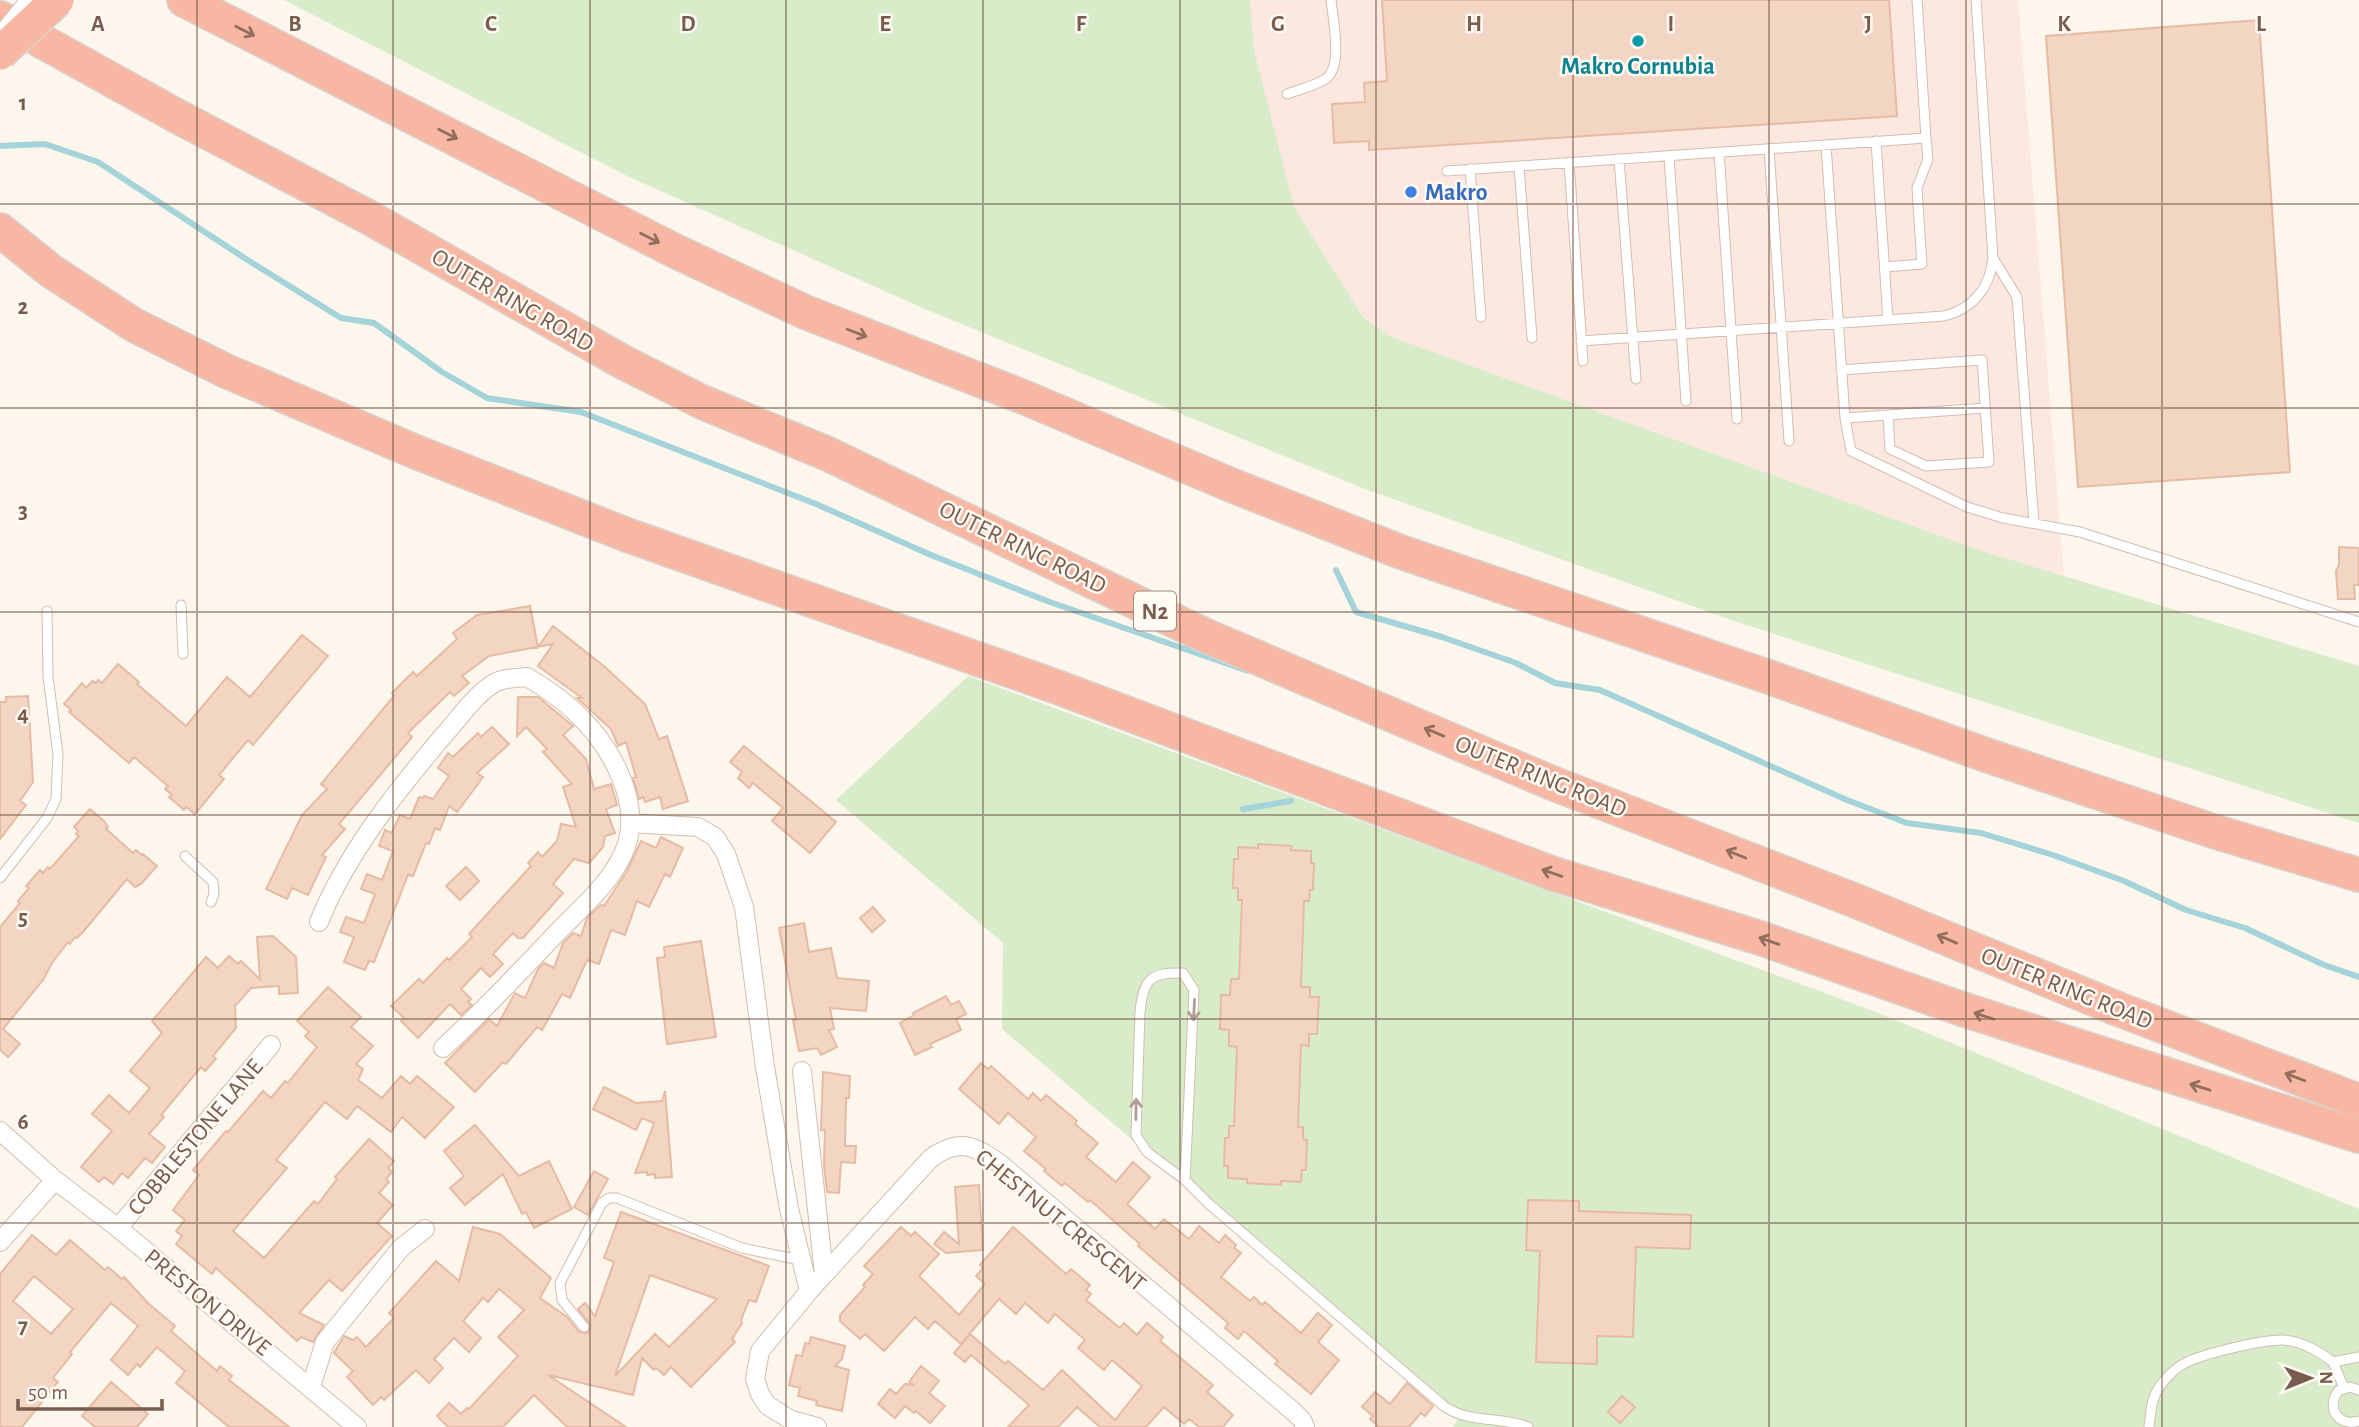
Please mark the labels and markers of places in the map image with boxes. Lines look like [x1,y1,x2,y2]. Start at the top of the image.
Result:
marker: Makro Cornubia [1630,33,1646,49]
place label: Makro Cornubia [1561,55,1715,79]
place label: Makro [1425,181,1488,205]
marker: Makro [1403,184,1419,200]

